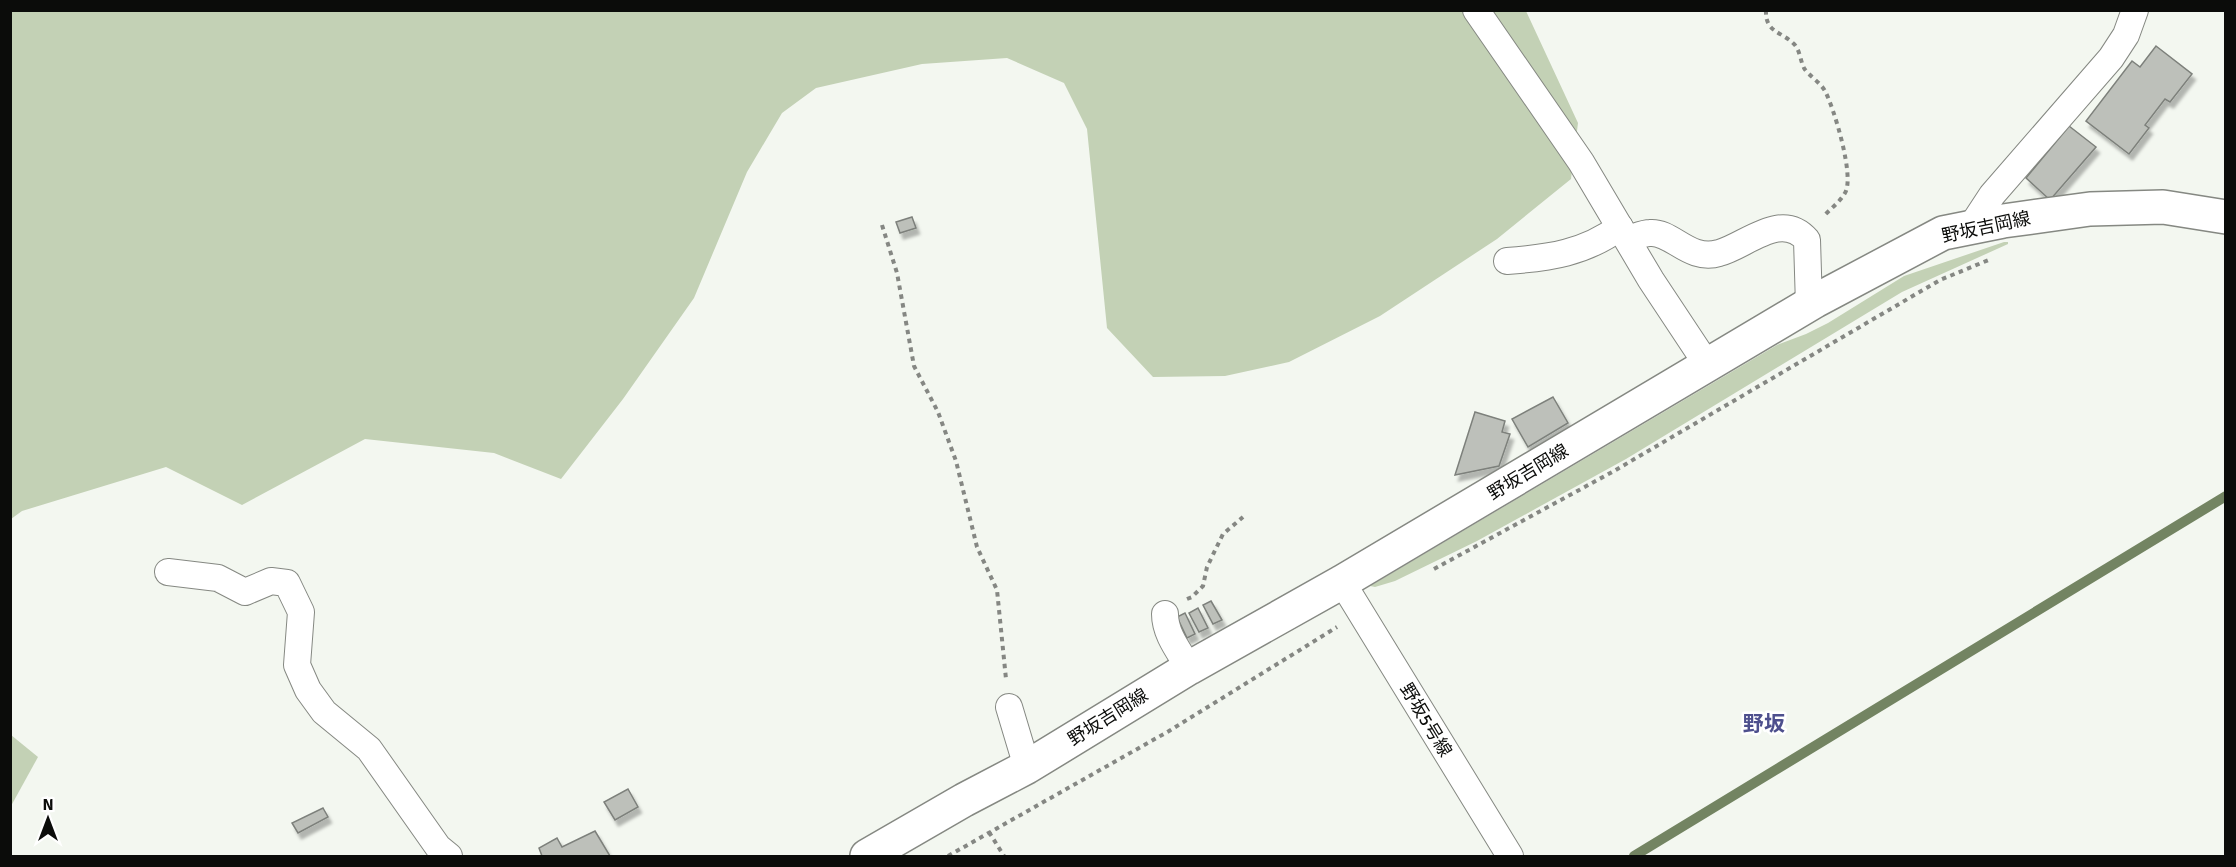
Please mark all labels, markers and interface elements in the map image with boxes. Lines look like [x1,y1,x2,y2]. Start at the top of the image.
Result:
street label: 野坂吉岡線 [1940,207,2032,247]
street label: 野坂吉岡線 [1484,439,1572,505]
street label: 野坂5号線 [1396,679,1456,761]
street label: 野坂吉岡線 [1064,684,1152,750]
district label: 野坂 [1743,711,1785,737]
north arrow [18,789,78,849]
text: N [42,795,54,815]

